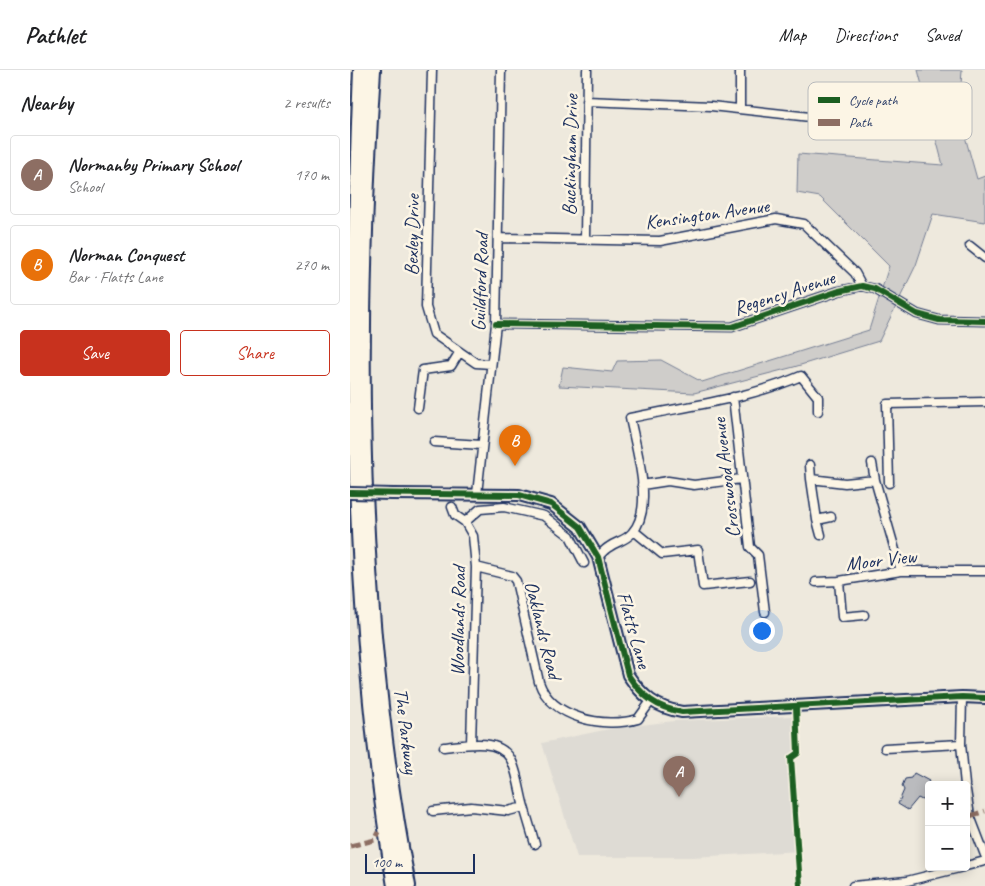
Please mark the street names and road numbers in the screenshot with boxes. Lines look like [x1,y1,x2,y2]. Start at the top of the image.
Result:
street label: Buckingham Drive [556,93,584,216]
street label: Bexley Drive [399,193,425,276]
street label: Kensington Avenue [643,193,772,235]
street label: Guildford Road [466,229,494,332]
street label: Regency Avenue [730,264,839,321]
street label: Crosswood Avenue [706,415,746,539]
street label: Moor View [844,543,919,577]
street label: Woodlands Road [445,563,472,676]
street label: Oaklands Road [519,578,568,685]
street label: Flatts Lane [611,589,657,673]
street label: The Parkway [388,687,424,777]

